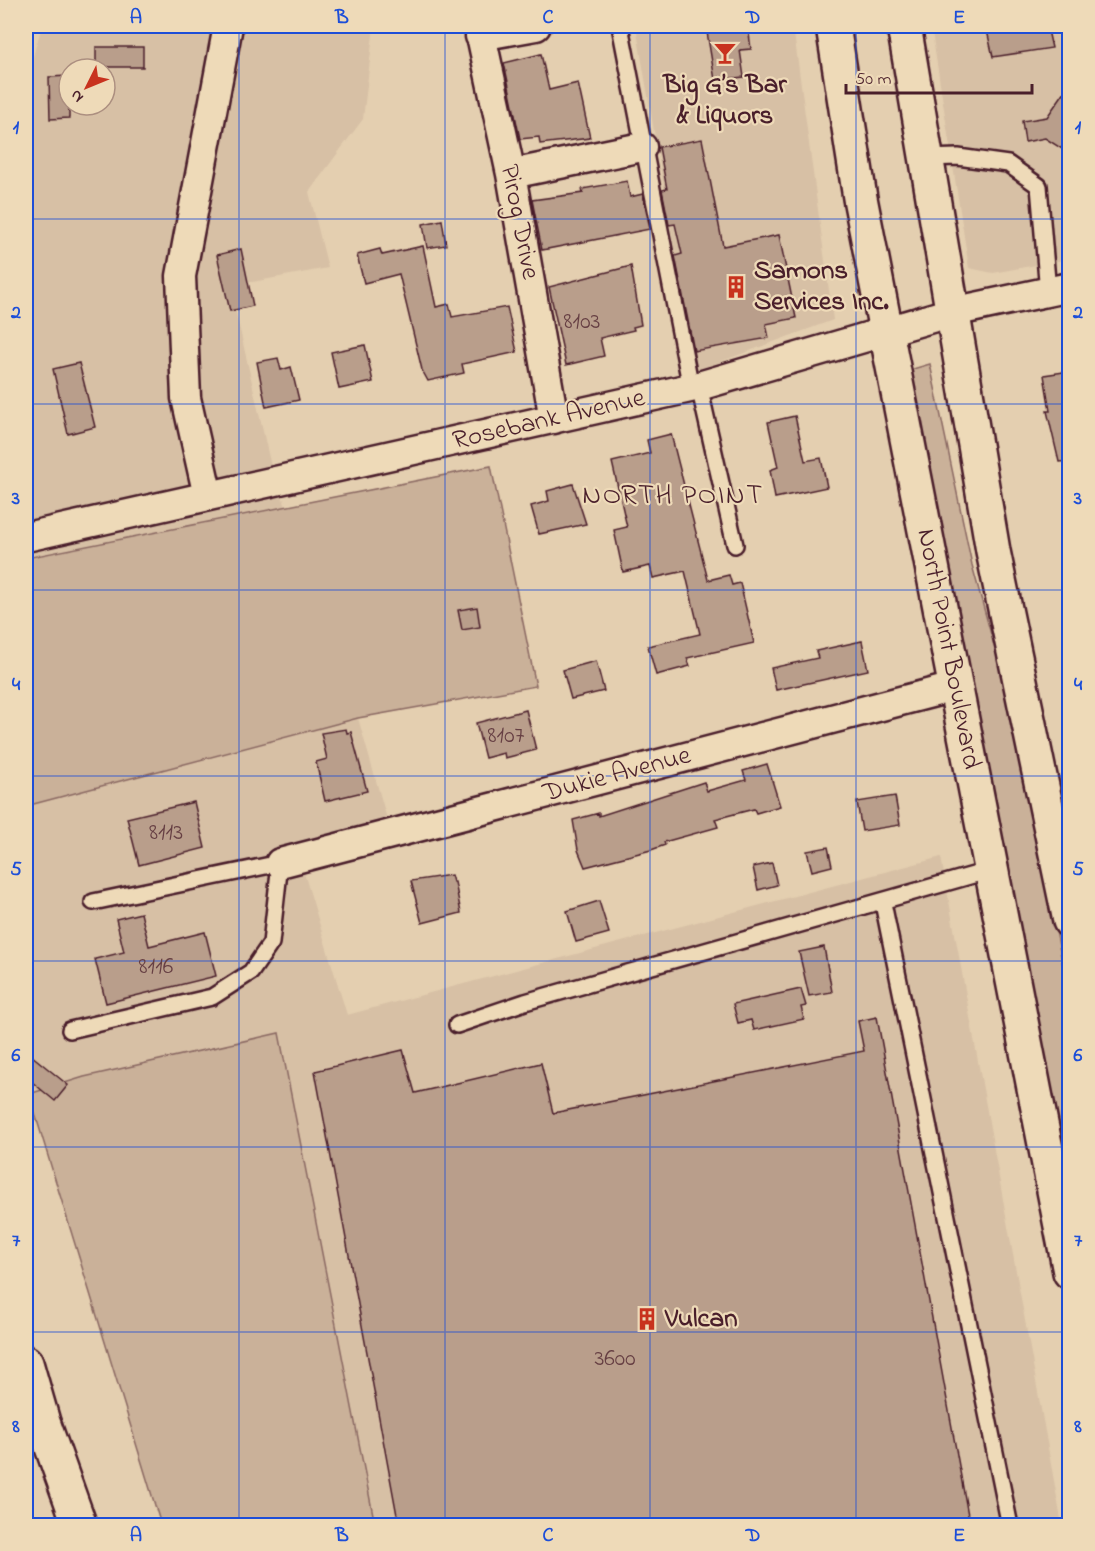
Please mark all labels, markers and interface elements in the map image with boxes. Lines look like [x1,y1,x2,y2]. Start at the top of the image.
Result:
text: A [130,4,142,33]
text: B [334,4,349,33]
text: C [543,4,554,33]
text: D [745,4,760,33]
text: E [953,4,965,33]
bar icon: Big G’s Bar & Liquors [712,40,738,66]
north arrow [57,57,117,117]
scale bar [846,57,1032,95]
place label: Big G’s Bar & Liquors [661,66,787,136]
text: 50 m [855,67,892,93]
text: N [65,84,90,108]
text: 1 [13,114,20,143]
text: 1 [1075,114,1082,143]
street label: Pirog Drive [489,161,549,284]
place label: Samons Services Inc. [754,252,889,322]
building icon: Samons Services Inc. [723,274,749,300]
text: 2 [10,299,21,328]
text: 2 [1072,299,1083,328]
house number: 8103 [564,305,600,340]
street label: Rosebank Avenue [449,379,650,461]
district label: NORTH POINT [582,476,764,517]
text: 3 [11,485,20,514]
text: 3 [1073,485,1082,514]
street label: North Point Boulevard [906,525,990,773]
text: 4 [12,671,21,700]
text: 4 [1074,671,1083,700]
house number: 8107 [488,719,525,754]
street label: Dukie Avenue [538,736,696,814]
house number: 8113 [149,816,183,851]
text: 5 [10,856,22,885]
text: 5 [1072,856,1084,885]
house number: 8116 [139,950,174,985]
text: 6 [12,1042,21,1071]
text: 6 [1074,1042,1083,1071]
text: 7 [12,1227,21,1256]
text: 7 [1074,1227,1083,1256]
place label: Vulcan [664,1300,737,1339]
building icon: Vulcan [634,1306,660,1332]
house number: 3600 [594,1342,636,1377]
text: 8 [11,1413,20,1442]
text: 8 [1073,1413,1082,1442]
text: A [130,1522,142,1551]
text: B [334,1522,349,1551]
text: C [543,1522,554,1551]
text: D [745,1522,760,1551]
text: E [953,1522,965,1551]

